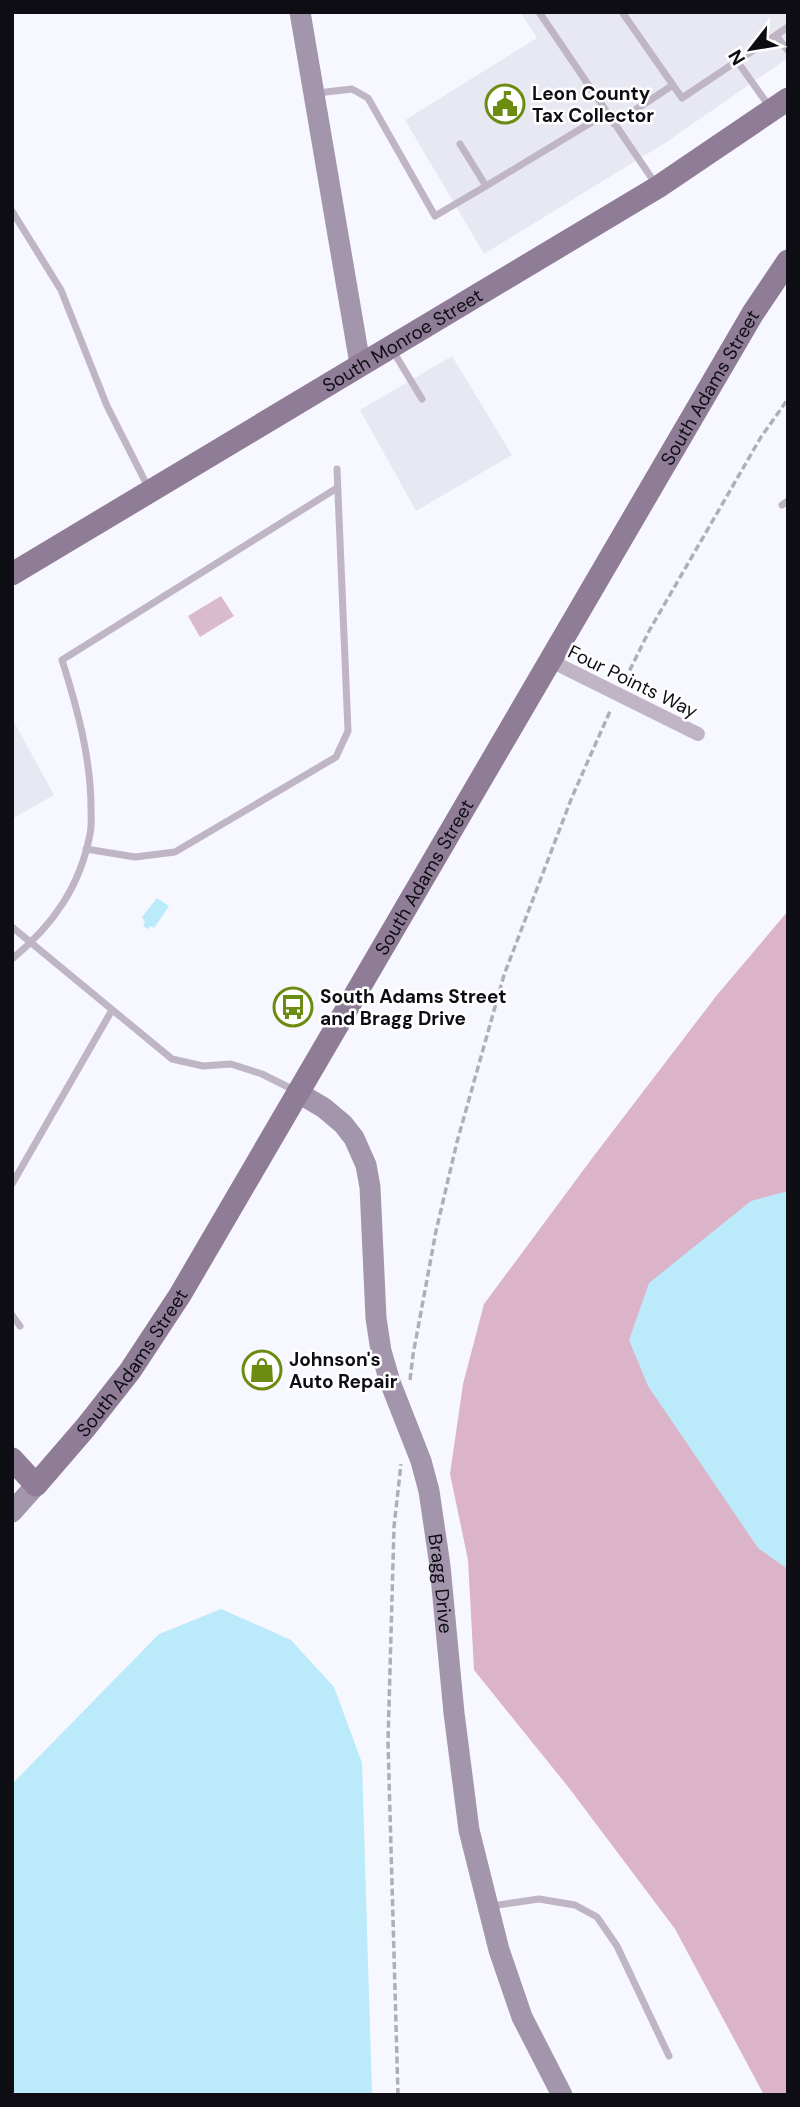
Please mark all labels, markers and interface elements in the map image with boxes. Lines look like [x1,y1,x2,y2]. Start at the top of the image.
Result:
north arrow [716,14,786,84]
text: N [723,45,751,70]
place label: Leon County Tax Collector [532,81,654,128]
public building icon: Leon County Tax Collector [484,83,526,125]
street label: South Monroe Street [318,283,487,398]
street label: South Adams Street [655,305,765,470]
street label: Four Points Way [564,639,702,724]
street label: South Adams Street [369,795,480,960]
place label: South Adams Street and Bragg Drive [320,984,507,1031]
bus stop icon: South Adams Street and Bragg Drive [272,986,314,1028]
street label: South Adams Street [71,1285,194,1442]
place label: Johnson's Auto Repair [289,1347,398,1394]
shop icon: Johnson's Auto Repair [241,1349,283,1391]
street label: Bragg Drive [422,1532,458,1635]

